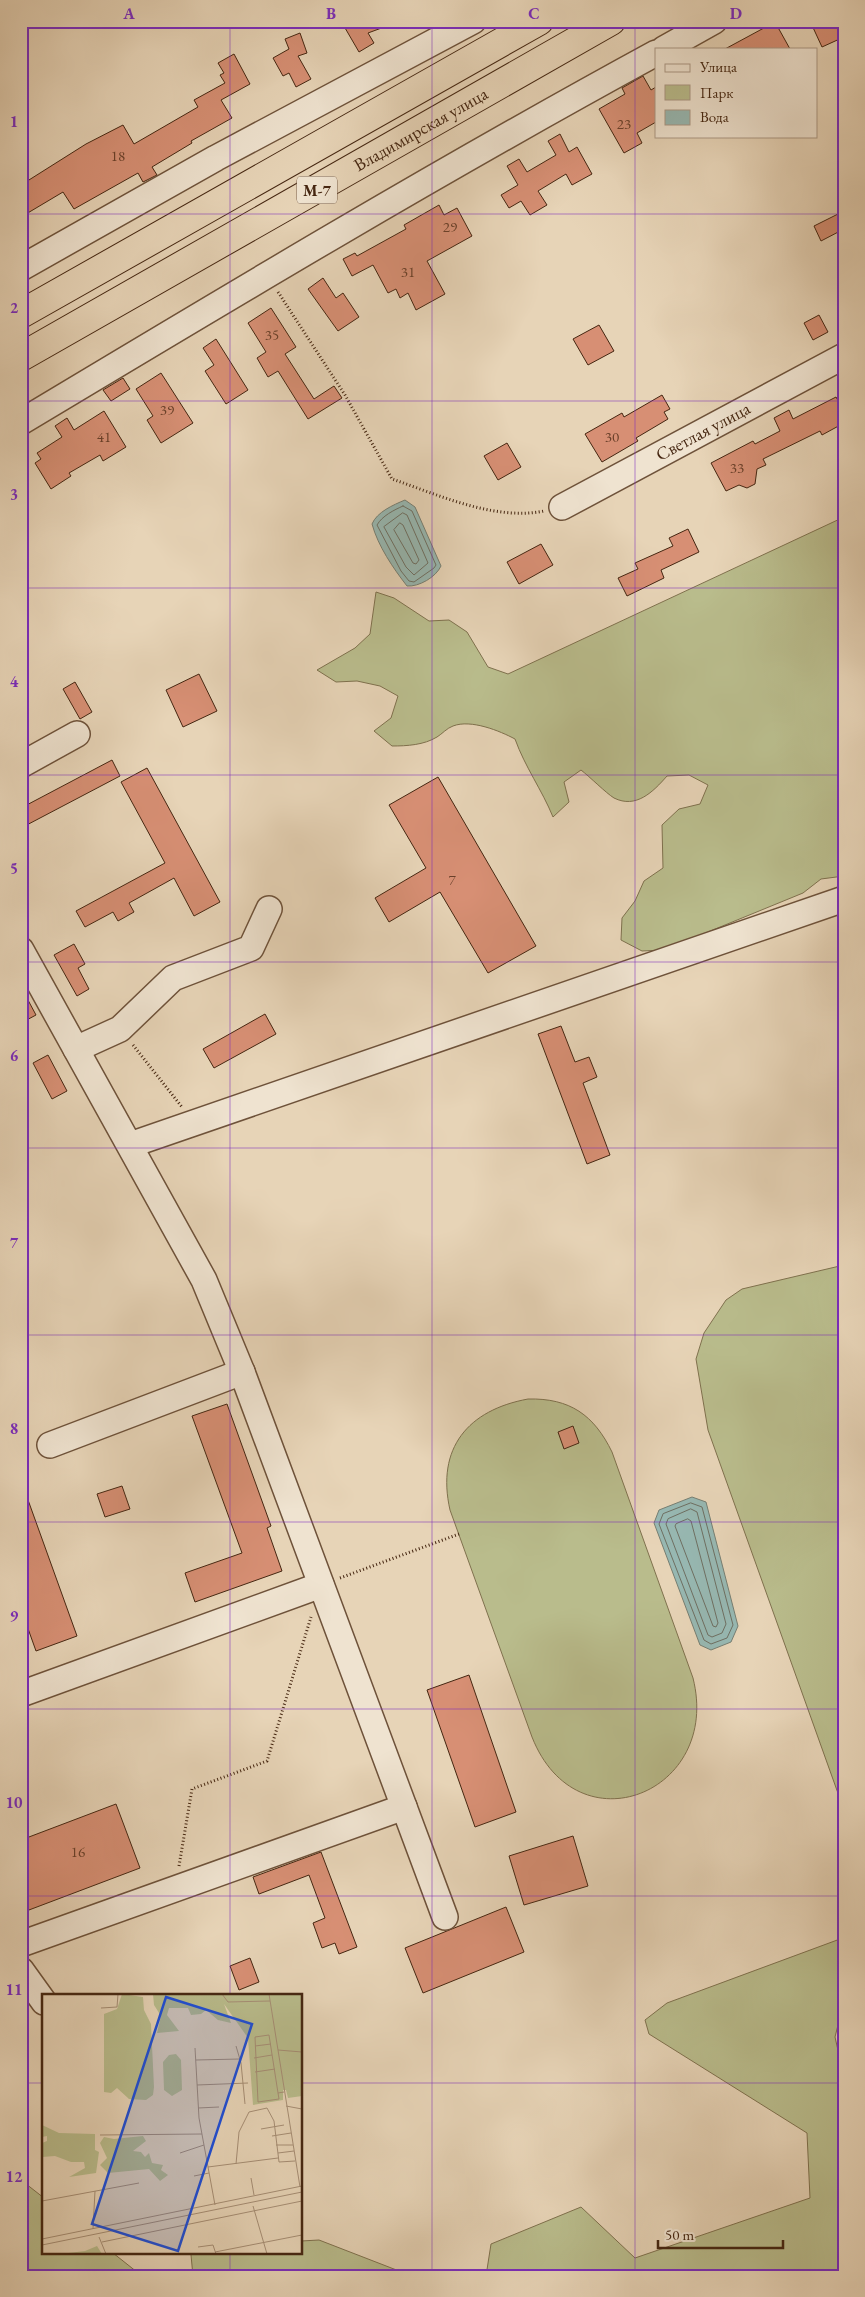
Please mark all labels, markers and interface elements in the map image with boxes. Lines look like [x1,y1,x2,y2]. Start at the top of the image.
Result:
text: A [122,3,135,24]
text: B [326,3,336,24]
text: C [528,3,540,24]
text: D [730,3,742,24]
legend [655,48,818,138]
text: Улица [699,57,737,76]
street label: Владимирская улица [349,81,492,176]
text: Парк [700,83,733,102]
text: Вода [700,107,729,126]
text: 1 [10,111,18,132]
house number: 23 [617,114,631,133]
house number: 18 [111,146,125,165]
road number: М-7 [297,176,337,204]
house number: 29 [443,217,457,236]
house number: 31 [401,262,415,281]
text: 2 [10,297,19,318]
house number: 35 [265,325,279,344]
street label: Светлая улица [652,396,755,466]
house number: 39 [160,400,174,419]
house number: 41 [97,427,111,446]
house number: 30 [605,427,619,446]
house number: 33 [730,458,744,477]
text: 3 [10,484,18,505]
text: 4 [10,671,19,692]
text: 5 [10,858,18,879]
house number: 7 [448,870,456,889]
text: 6 [10,1045,19,1066]
text: 7 [10,1232,19,1253]
text: 8 [10,1418,18,1439]
text: 9 [10,1605,19,1626]
text: 10 [6,1792,23,1813]
house number: 16 [71,1842,85,1861]
text: 11 [6,1979,22,2000]
inset map [42,1994,302,2254]
text: 12 [6,2166,23,2187]
scale bar [658,2217,782,2249]
text: 50 m [665,2225,694,2244]

